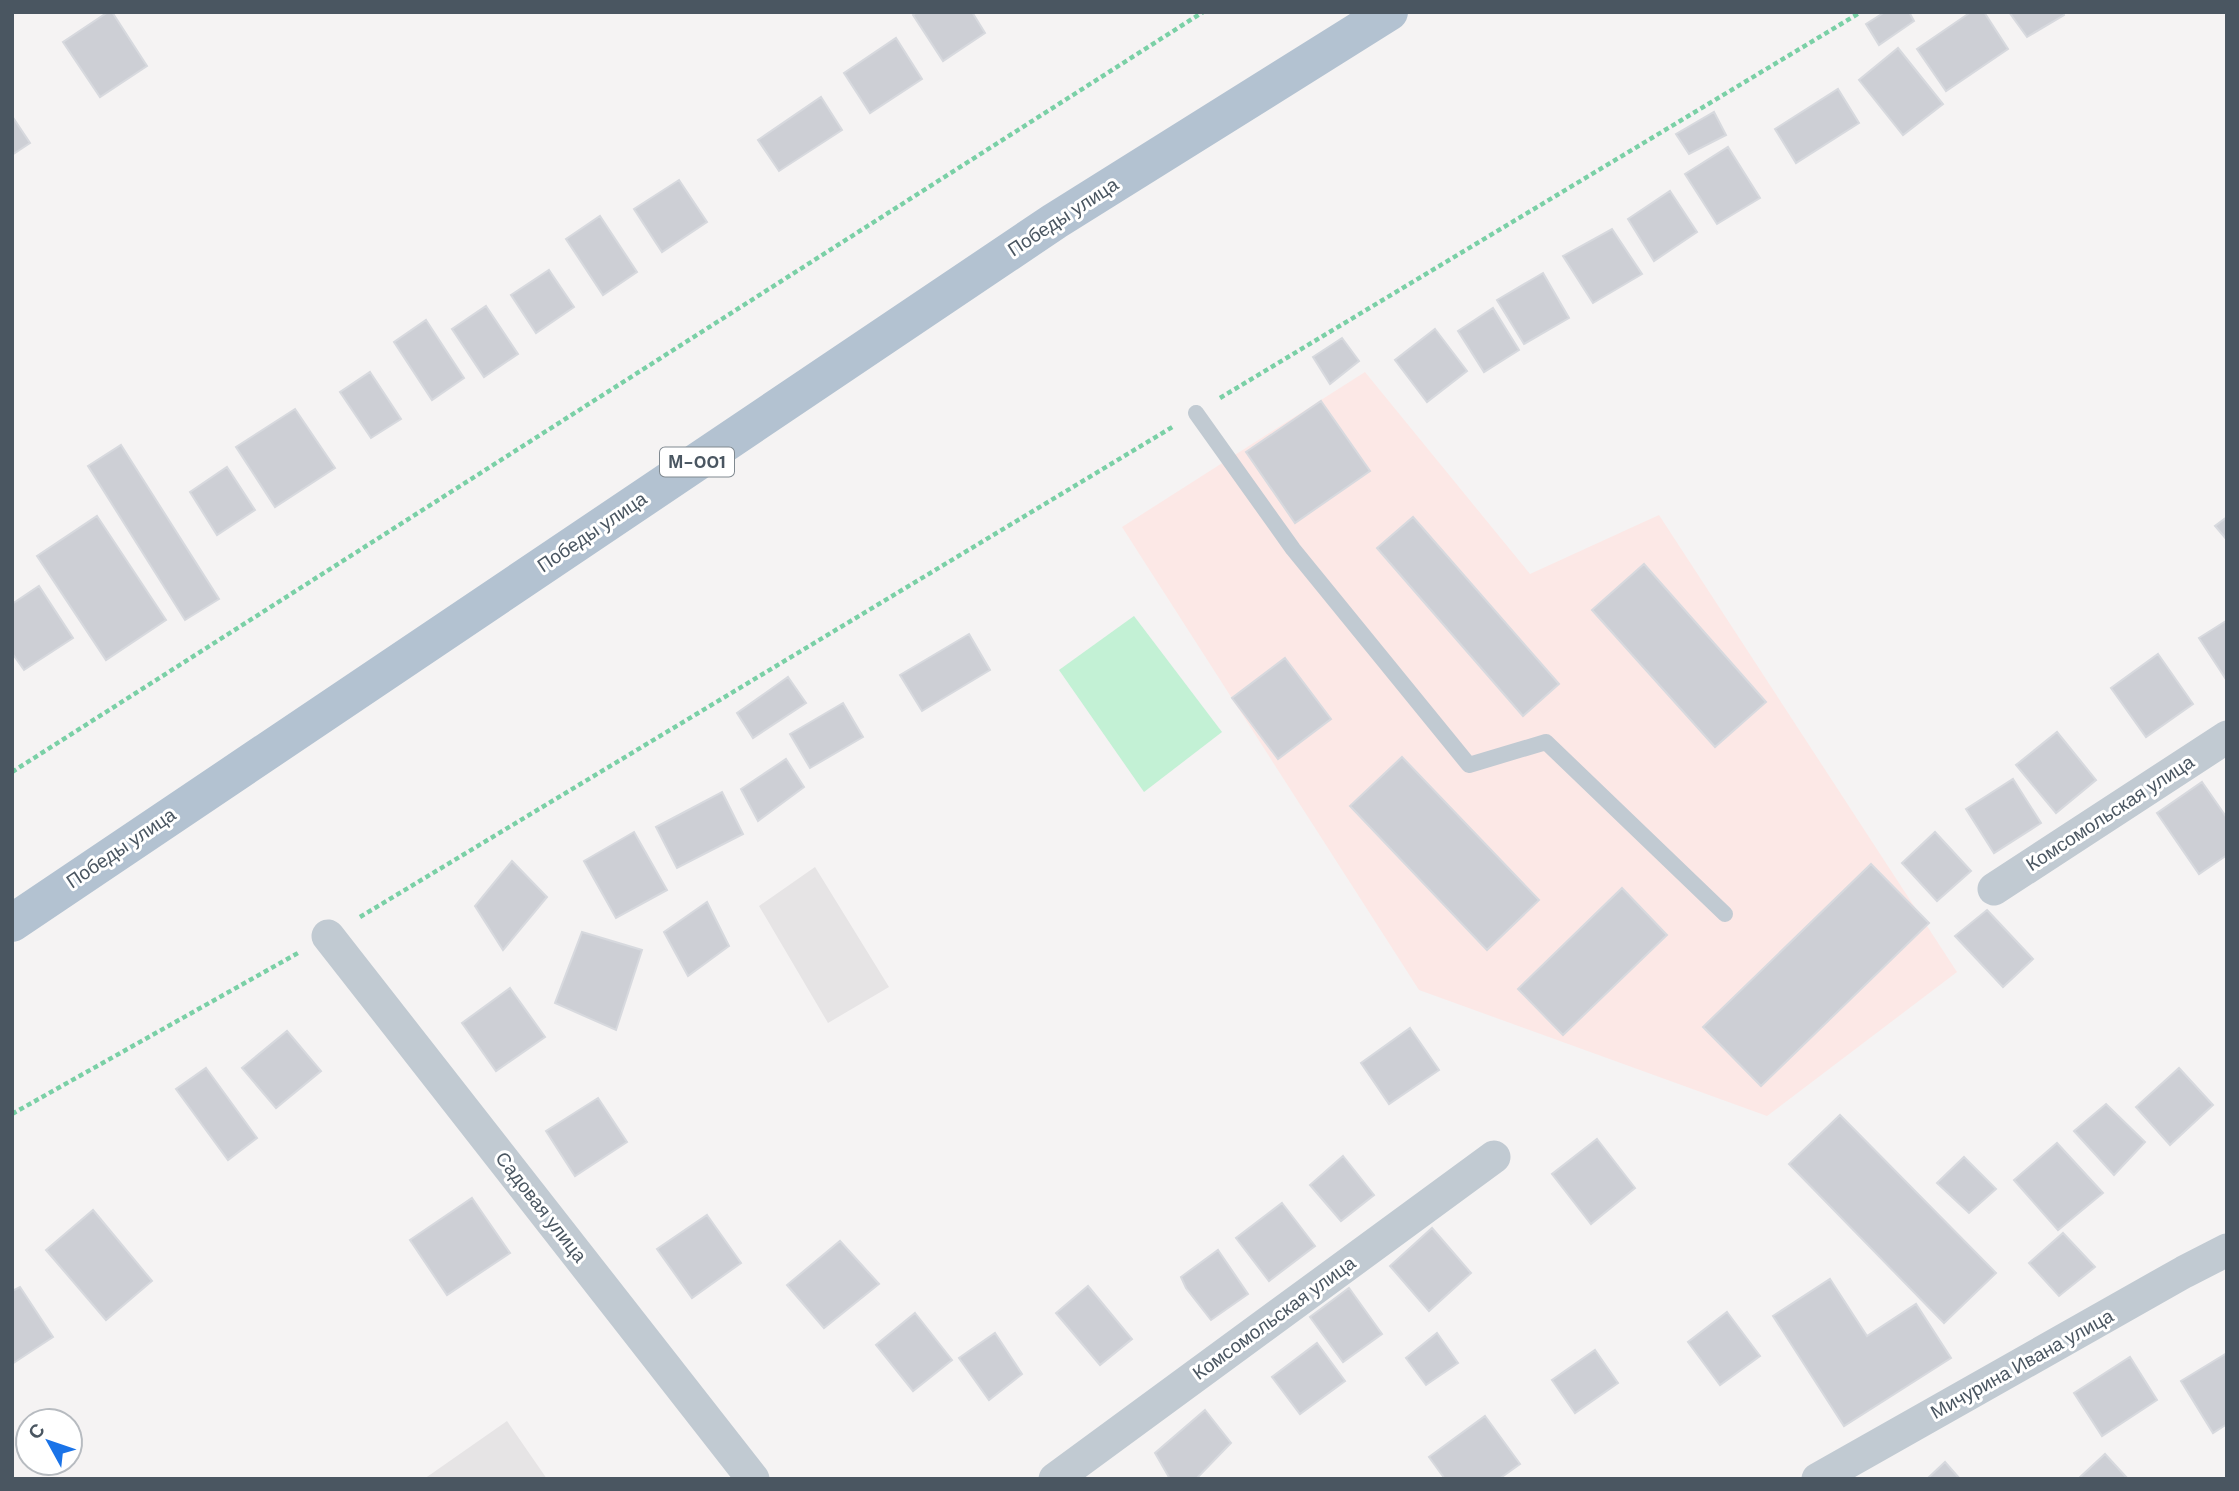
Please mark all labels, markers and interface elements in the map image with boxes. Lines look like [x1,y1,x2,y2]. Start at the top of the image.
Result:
street label: Победы улица [1003,172,1123,262]
road number: М-001 [660,448,734,476]
street label: Победы улица [532,486,652,578]
street label: Комсомольская улица [2021,749,2199,877]
street label: Победы улица [61,802,181,894]
street label: Садовая улица [490,1146,592,1268]
street label: Комсомольская улица [1188,1250,1361,1386]
street label: Мичурина Ивана улица [1926,1303,2118,1425]
north arrow [14,1407,84,1477]
text: С [22,1418,51,1445]

